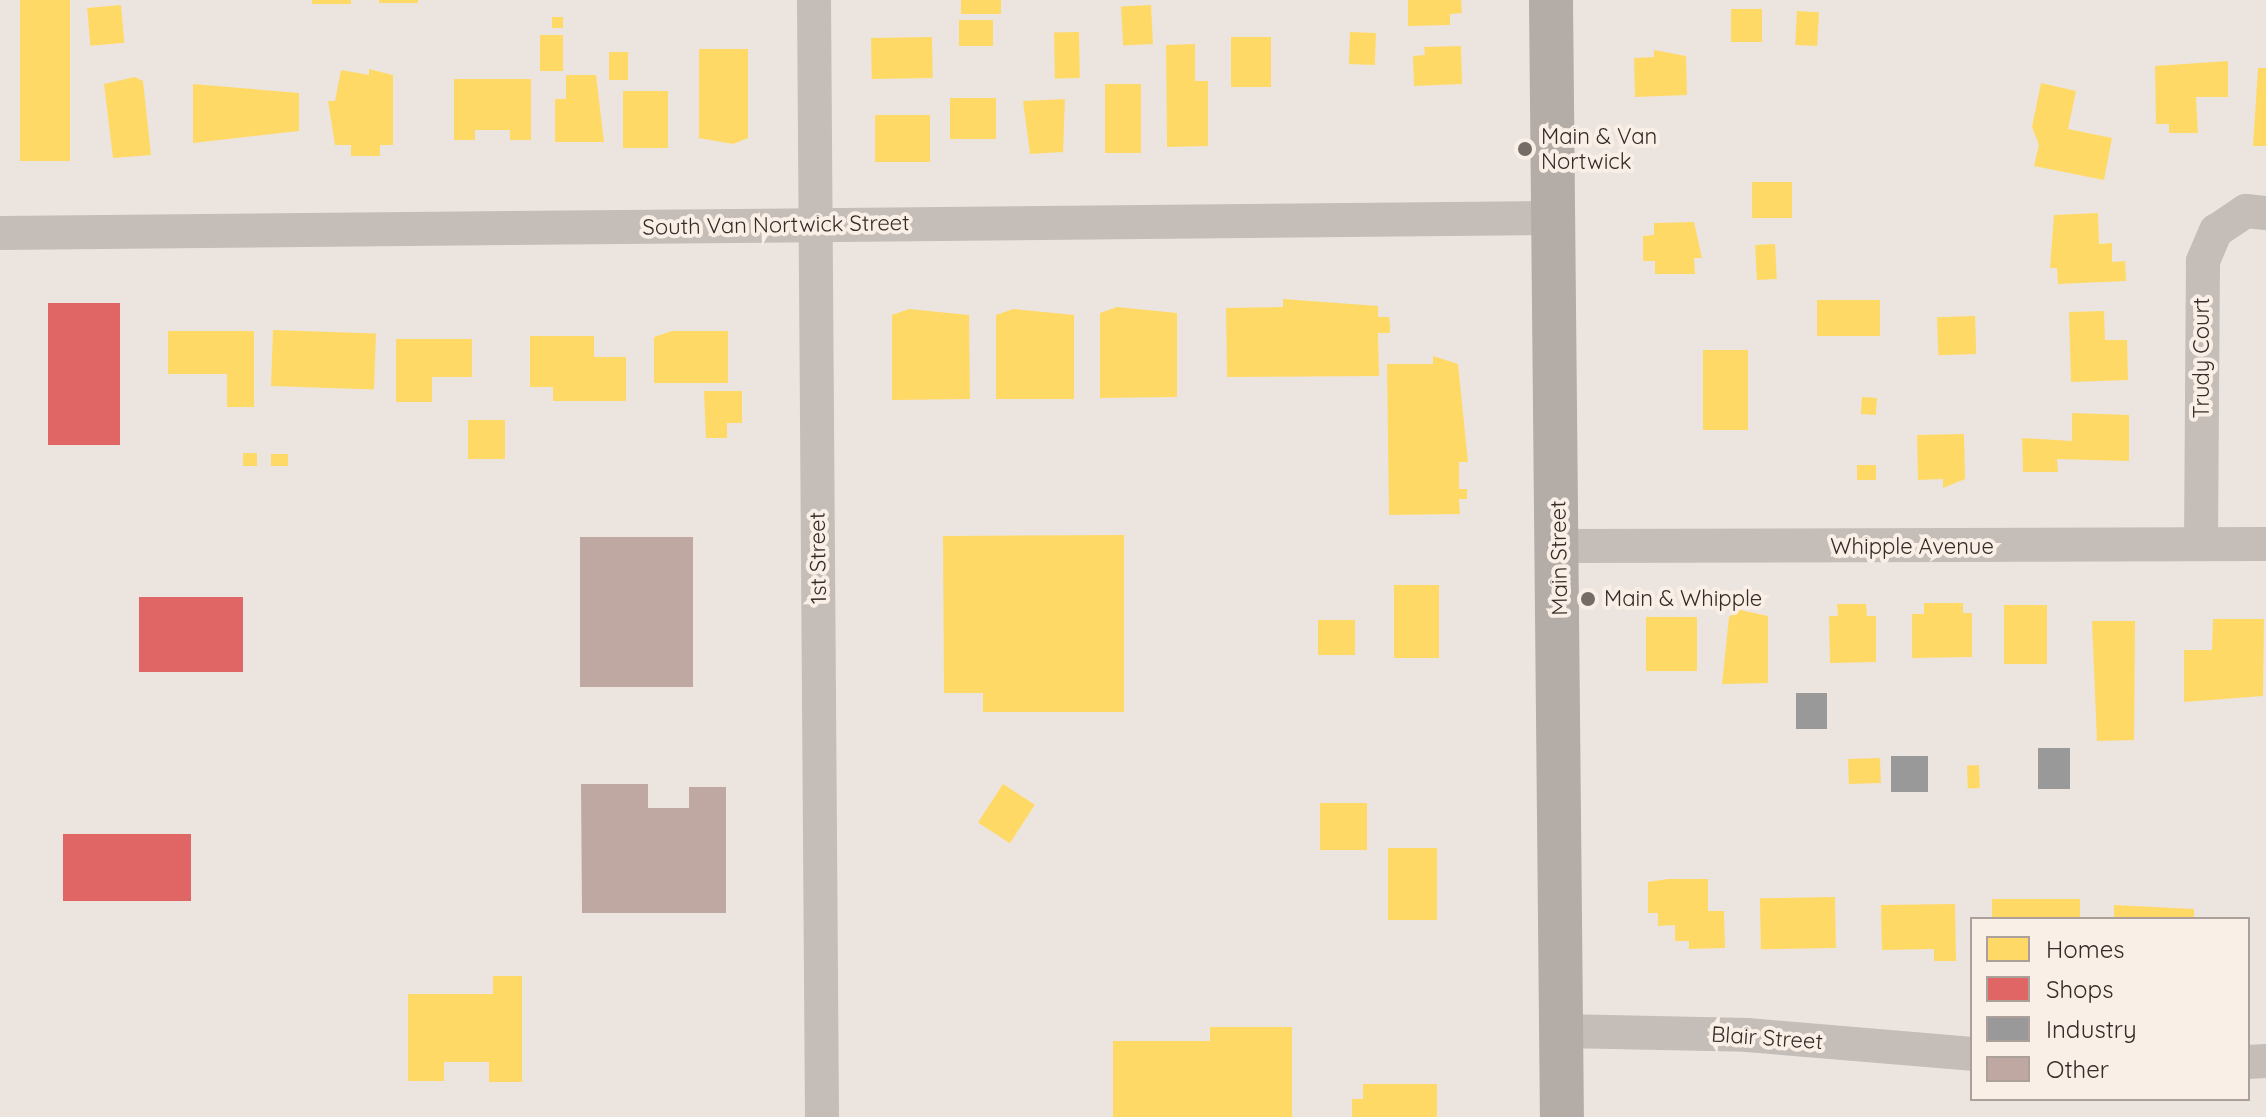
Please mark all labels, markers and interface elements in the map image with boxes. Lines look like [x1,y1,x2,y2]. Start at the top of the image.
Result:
place label: Main & Van Nortwick [1541,123,1657,174]
marker: Main & Van Nortwick [1516,140,1534,158]
street label: South Van Nortwick Street [642,209,910,241]
street label: Trudy Court [2189,298,2215,418]
street label: Main Street [1545,500,1573,616]
street label: 1st Street [804,512,832,604]
street label: Whipple Avenue [1830,534,1994,560]
place label: Main & Whipple [1604,586,1762,612]
marker: Main & Whipple [1579,590,1597,608]
legend [1970,917,2250,1101]
text: Homes [2046,934,2124,964]
text: Shops [2046,974,2113,1004]
text: Industry [2046,1014,2137,1044]
street label: Blair Street [1710,1021,1824,1055]
text: Other [2046,1054,2109,1084]

